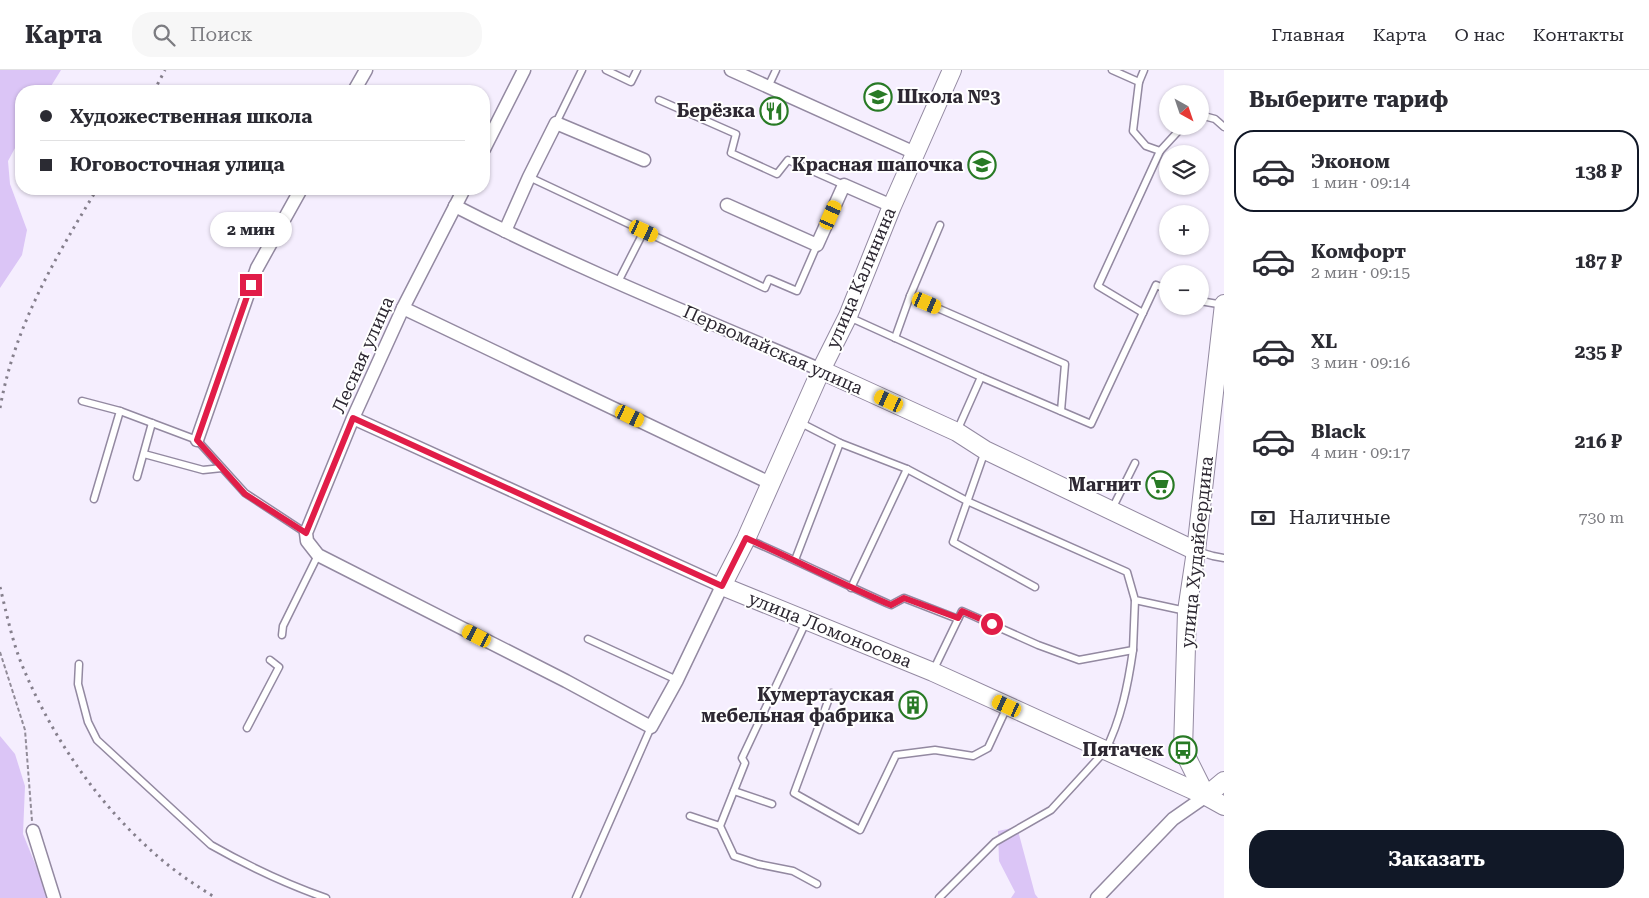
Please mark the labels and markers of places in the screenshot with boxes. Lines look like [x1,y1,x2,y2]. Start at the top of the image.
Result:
school or university icon: Школа №3 [863,82,893,112]
place label: Школа №3 [897,86,1000,107]
restaurant icon: Берёзка [759,96,789,126]
place label: Берёзка [677,100,755,121]
school or university icon: Красная шапочка [967,150,997,180]
place label: Красная шапочка [792,154,963,175]
supermarket icon: Магнит [1145,470,1175,500]
place label: Магнит [1068,474,1141,495]
place label: Кумертауская мебельная фабрика [701,684,894,726]
building icon: Кумертауская мебельная фабрика [898,690,928,720]
bus stop icon: Пятачек [1168,735,1198,765]
place label: Пятачек [1083,739,1165,760]

